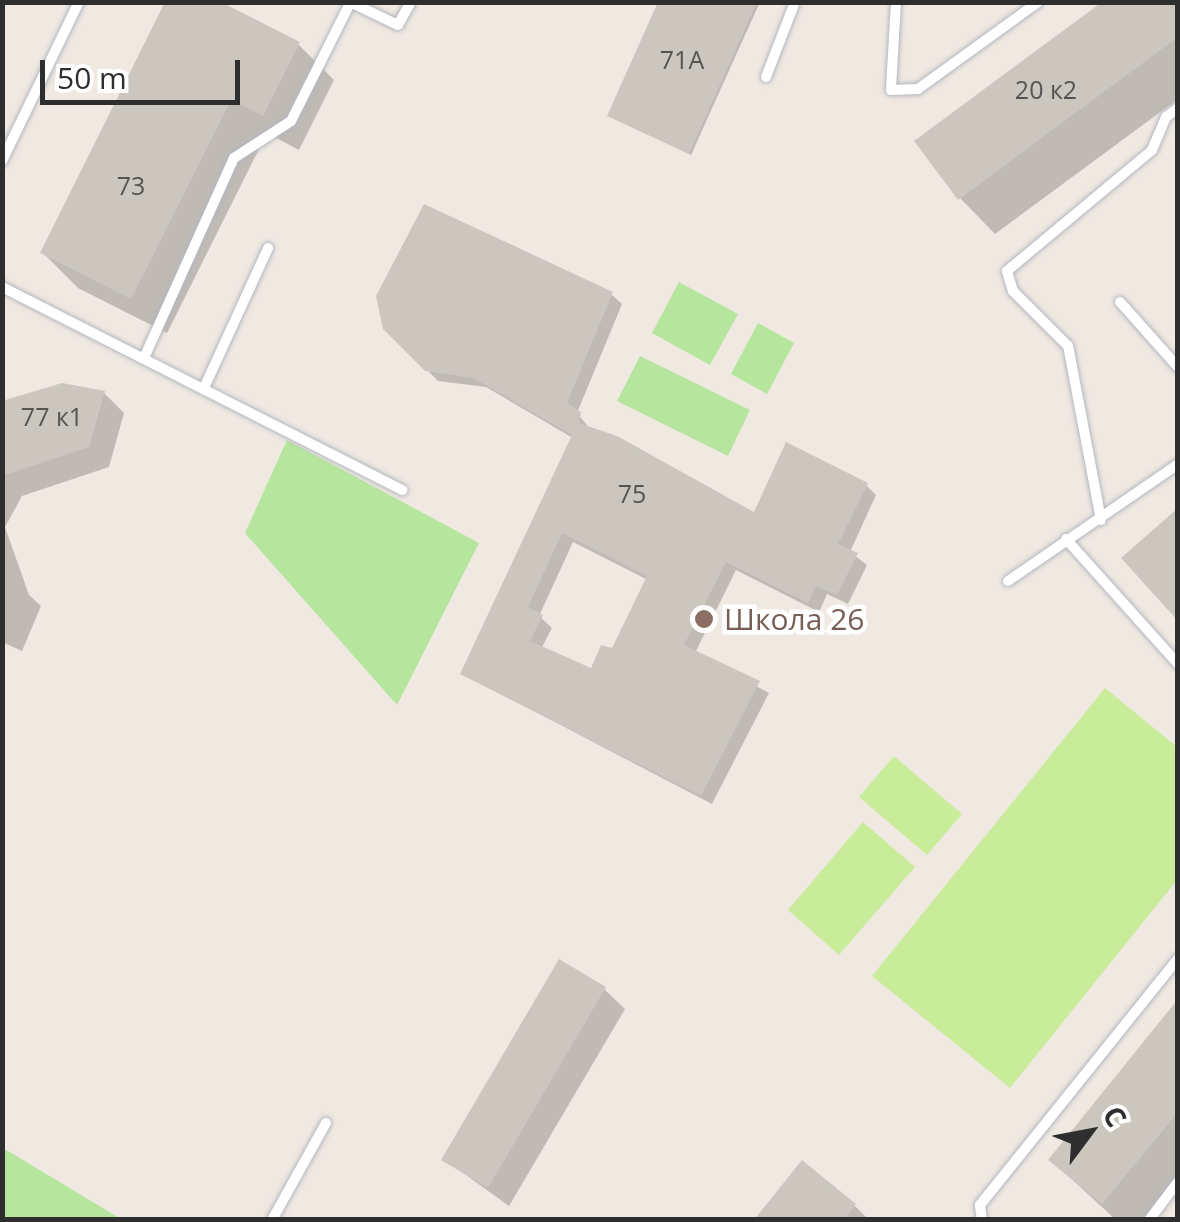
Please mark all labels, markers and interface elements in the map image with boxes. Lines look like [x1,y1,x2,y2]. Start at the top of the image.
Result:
scale bar [45,40,245,102]
house number: 71А [660,44,704,74]
text: 50 m [57,57,127,98]
house number: 20 к2 [1015,74,1077,104]
house number: 73 [117,170,145,200]
house number: 77 к1 [21,401,83,431]
house number: 75 [618,478,646,508]
place label: Школа 26 [724,601,864,637]
marker: Школа 26 [693,608,715,630]
north arrow [1040,1082,1140,1182]
text: С [1095,1098,1136,1134]

